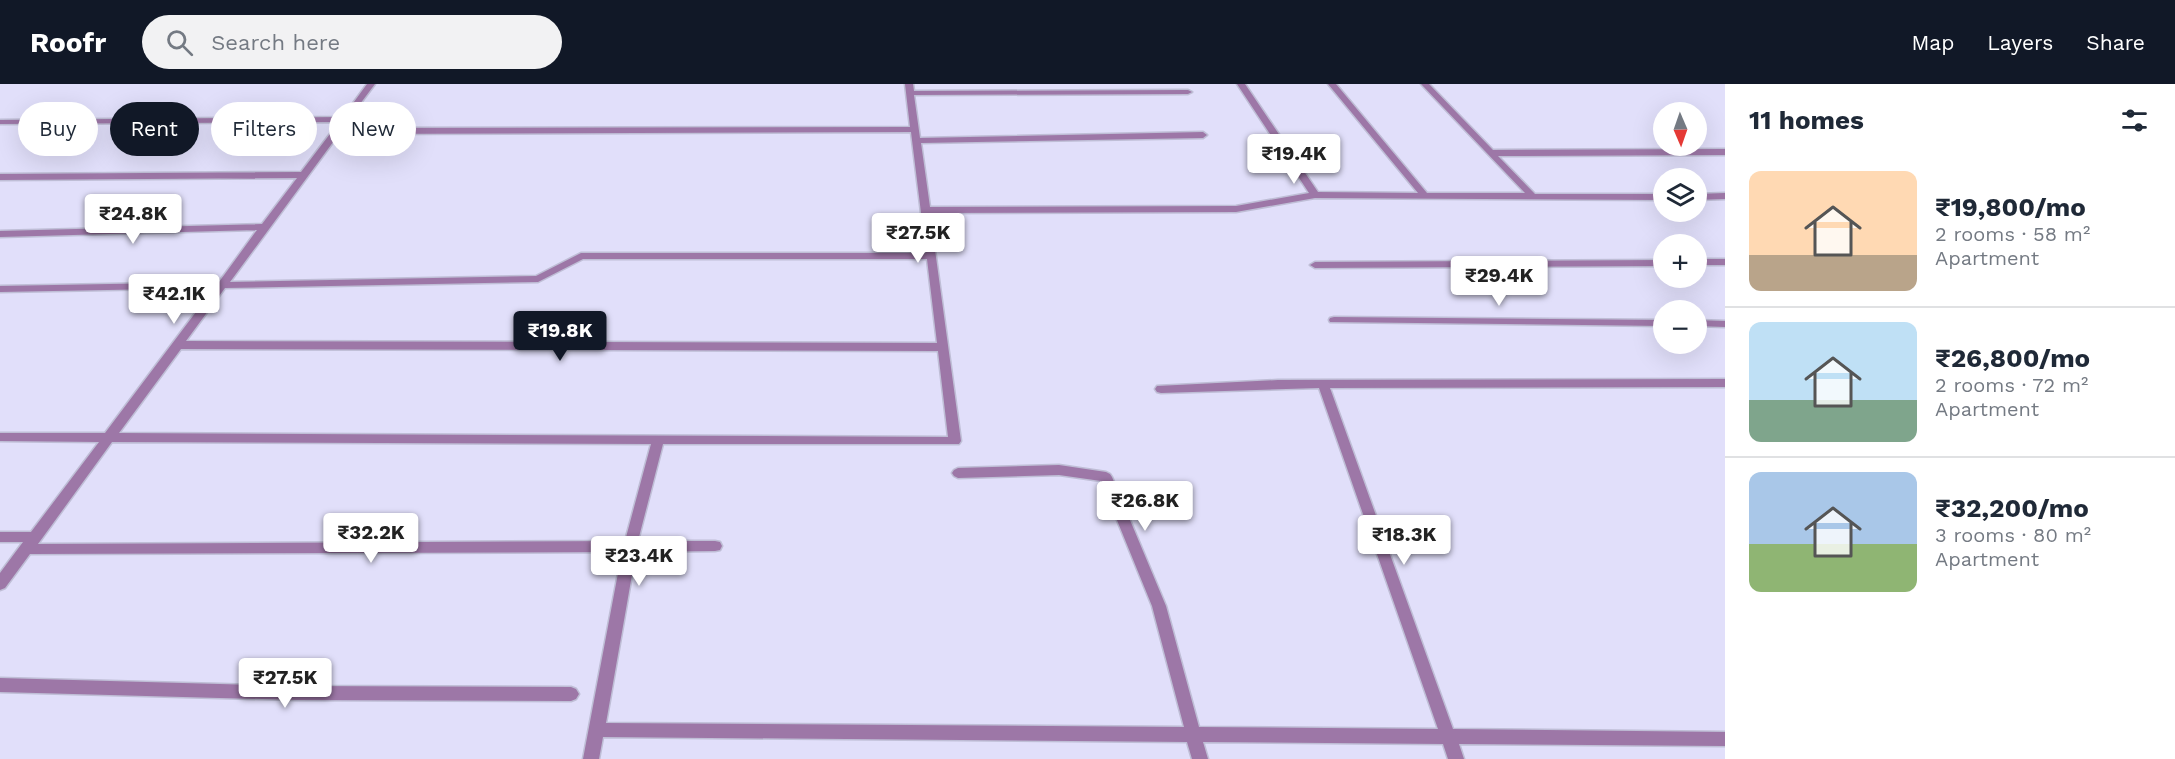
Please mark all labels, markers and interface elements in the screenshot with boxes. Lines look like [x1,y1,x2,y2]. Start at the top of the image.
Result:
search box [142,15,562,69]
text: Roofr [30,26,106,59]
icon: search [163,26,196,59]
text: Search here [211,30,340,55]
text: Map [1911,30,1954,55]
text: Layers [1987,30,2053,55]
text: Share [2086,30,2145,55]
chip: Buy [18,102,98,156]
chip: Rent [110,102,199,156]
chip: Filters [211,102,317,156]
chip: New [329,102,416,156]
north arrow [1653,102,1707,156]
map controls [1653,102,1707,354]
icon: filters [2118,104,2151,137]
text: 11 homes [1749,105,1864,135]
pin: ₹19.4K [1245,134,1343,185]
text: ₹19.4K [1261,141,1327,165]
button: layers [1653,168,1707,222]
text: ₹19,800/mo [1935,192,2086,222]
pin: ₹24.8K [84,194,182,245]
icon: home [1797,195,1869,267]
text: ₹24.8K [99,201,167,225]
pin: ₹27.5K [869,213,967,264]
text: ₹27.5K [886,220,950,244]
text: 2 rooms · 58 m² [1935,222,2090,246]
button: + [1653,234,1707,288]
text: Apartment [1935,246,2039,270]
pin: ₹29.4K [1450,256,1548,307]
text: ₹29.4K [1465,263,1533,287]
pin: ₹42.1K [125,274,223,325]
text: ₹42.1K [143,281,205,305]
button: − [1653,300,1707,354]
pin: ₹19.8K [511,311,609,362]
text: ₹19.8K [527,318,593,342]
text: ₹26,800/mo [1935,343,2090,373]
icon: home [1797,346,1869,418]
text: 2 rooms · 72 m² [1935,373,2088,397]
text: Apartment [1935,397,2039,421]
pin: ₹26.8K [1096,481,1194,532]
text: ₹26.8K [1111,488,1179,512]
text: ₹32,200/mo [1935,493,2089,523]
icon: home [1797,496,1869,568]
pin: ₹32.2K [322,513,420,564]
pin: ₹18.3K [1355,515,1453,566]
text: ₹32.2K [337,520,405,544]
text: ₹18.3K [1372,522,1436,546]
text: 3 rooms · 80 m² [1935,523,2091,547]
pin: ₹23.4K [590,536,688,587]
text: ₹23.4K [605,543,673,567]
text: Apartment [1935,547,2039,571]
pin: ₹27.5K [236,658,334,709]
text: ₹27.5K [253,665,317,689]

